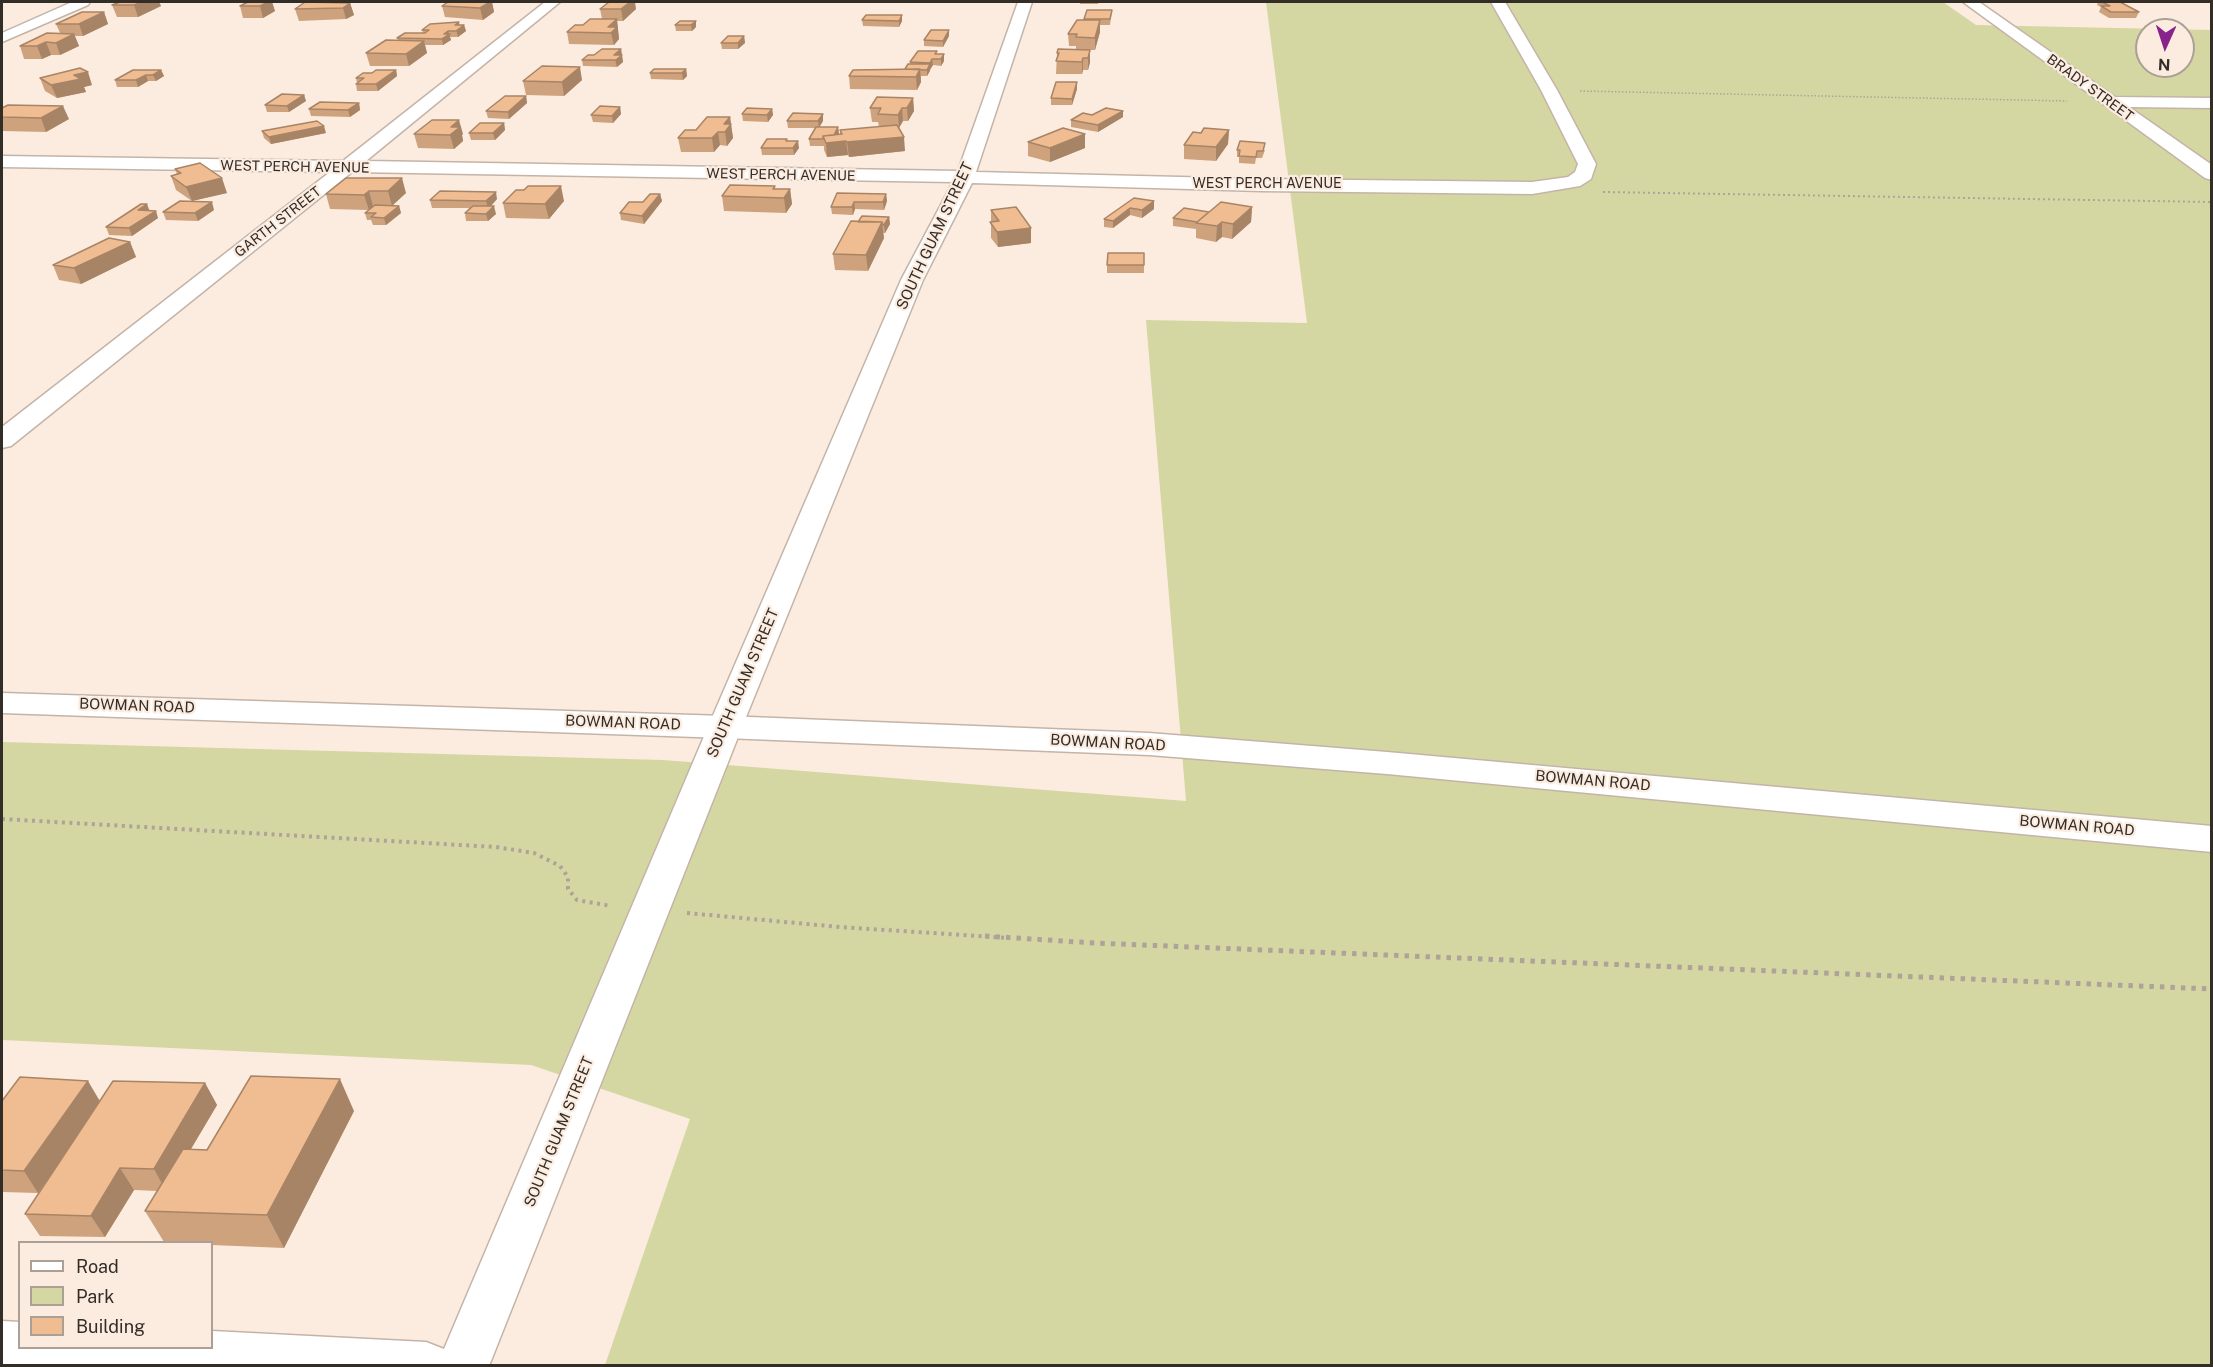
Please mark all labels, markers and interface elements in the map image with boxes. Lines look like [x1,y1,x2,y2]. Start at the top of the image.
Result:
north arrow [2135,18,2195,78]
street label: BRADY STREET [2043,51,2137,125]
text: N [2157,55,2171,74]
street label: WEST PERCH AVENUE [220,157,370,177]
street label: SOUTH GUAM STREET [893,159,977,313]
street label: WEST PERCH AVENUE [706,165,856,185]
street label: WEST PERCH AVENUE [1192,176,1342,192]
street label: GARTH STREET [231,183,325,261]
street label: SOUTH GUAM STREET [703,606,783,760]
street label: BOWMAN ROAD [79,695,195,717]
street label: BOWMAN ROAD [565,712,681,734]
street label: BOWMAN ROAD [1050,731,1166,755]
street label: BOWMAN ROAD [1535,767,1651,795]
street label: BOWMAN ROAD [2019,812,2135,840]
street label: SOUTH GUAM STREET [521,1054,597,1210]
legend [18,1241,213,1349]
text: Road [76,1256,119,1277]
text: Park [76,1286,114,1307]
text: Building [76,1316,145,1337]

